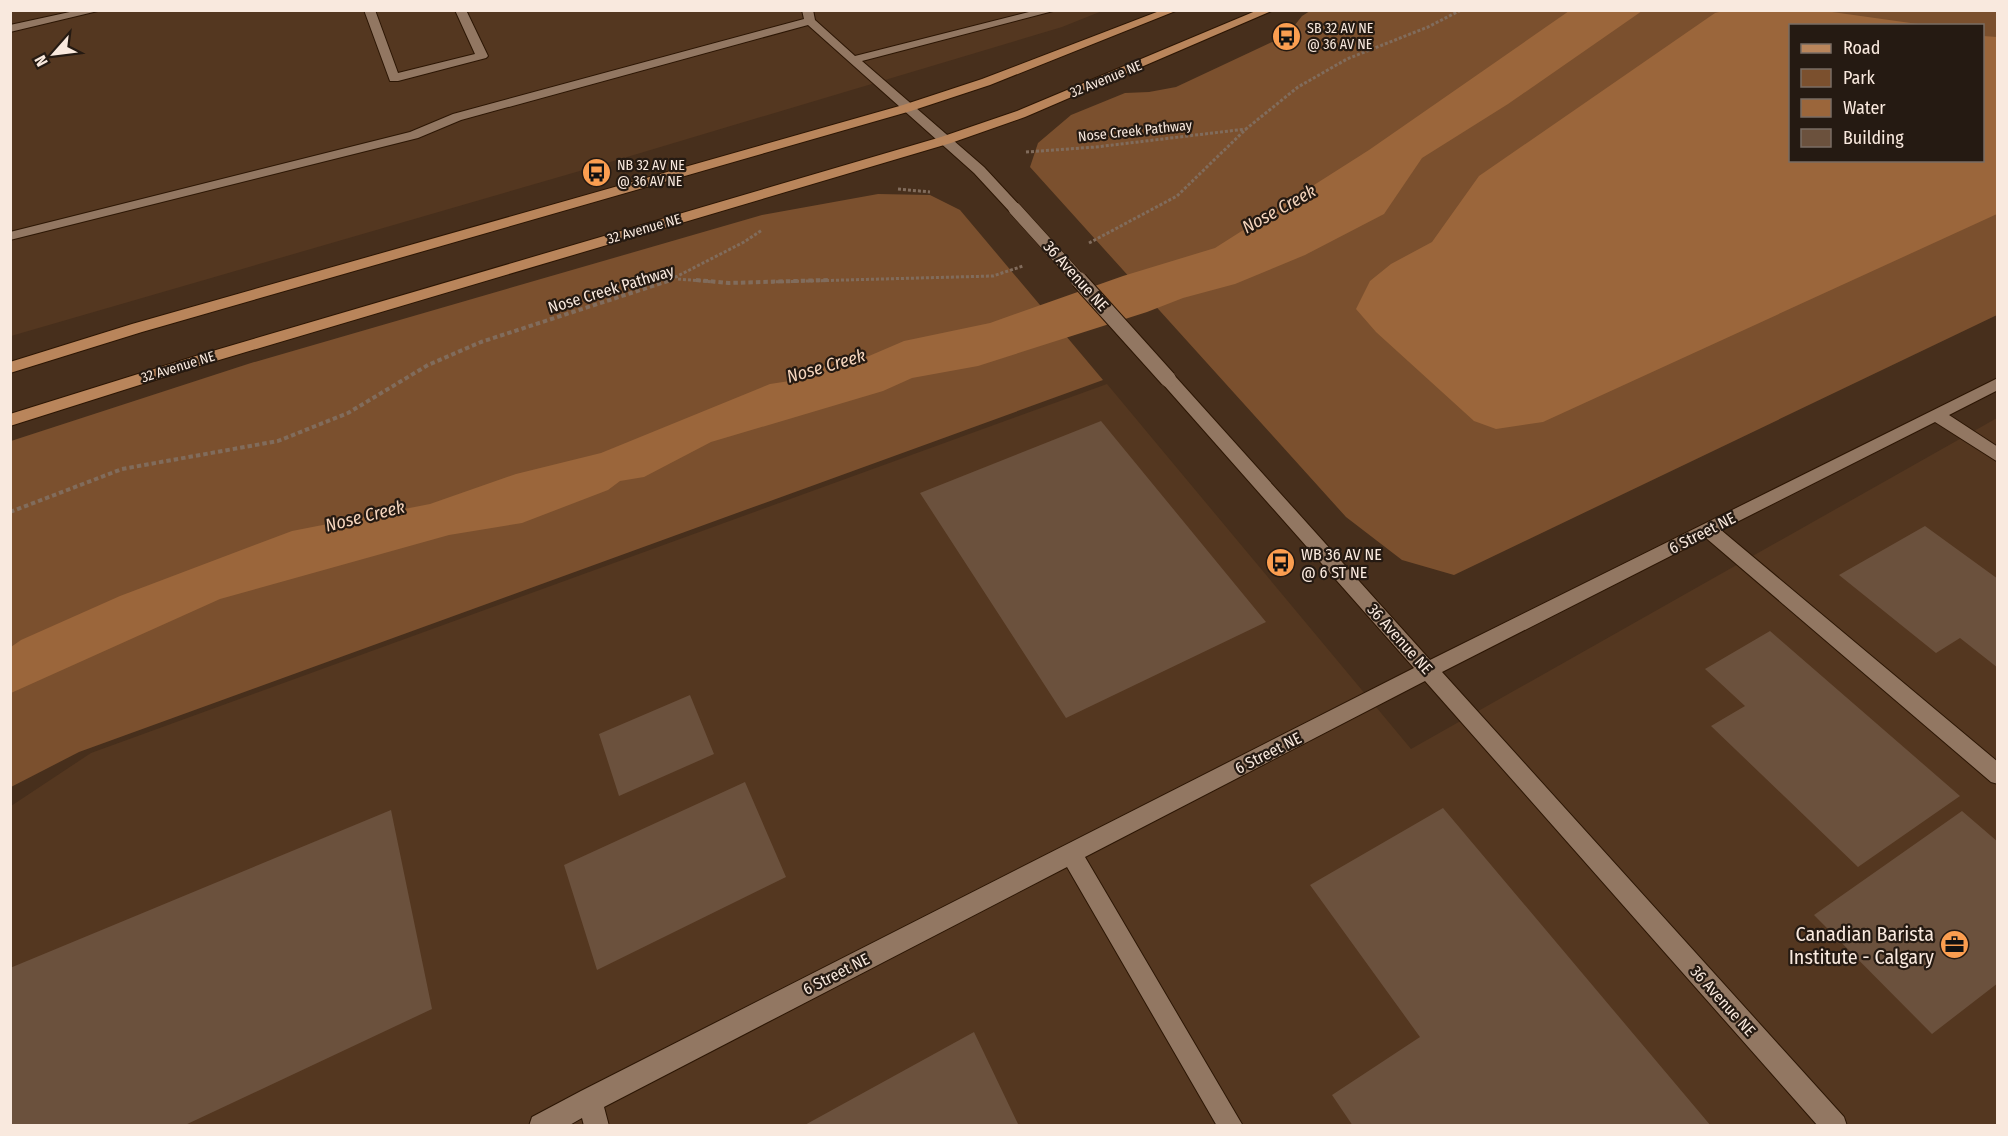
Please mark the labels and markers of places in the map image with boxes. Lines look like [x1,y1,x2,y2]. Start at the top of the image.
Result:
bus stop icon: SB 32 AV NE @ 36 AV NE [1270,20,1302,52]
place label: SB 32 AV NE @ 36 AV NE [1307,20,1374,53]
bus stop icon: NB 32 AV NE @ 36 AV NE [580,157,612,189]
place label: NB 32 AV NE @ 36 AV NE [617,157,685,190]
place label: WB 36 AV NE @ 6 ST NE [1301,545,1382,582]
bus stop icon: WB 36 AV NE @ 6 ST NE [1264,547,1296,579]
place label: Canadian Barista Institute - Calgary [1789,922,1934,969]
office icon: Canadian Barista Institute - Calgary [1939,929,1971,961]

